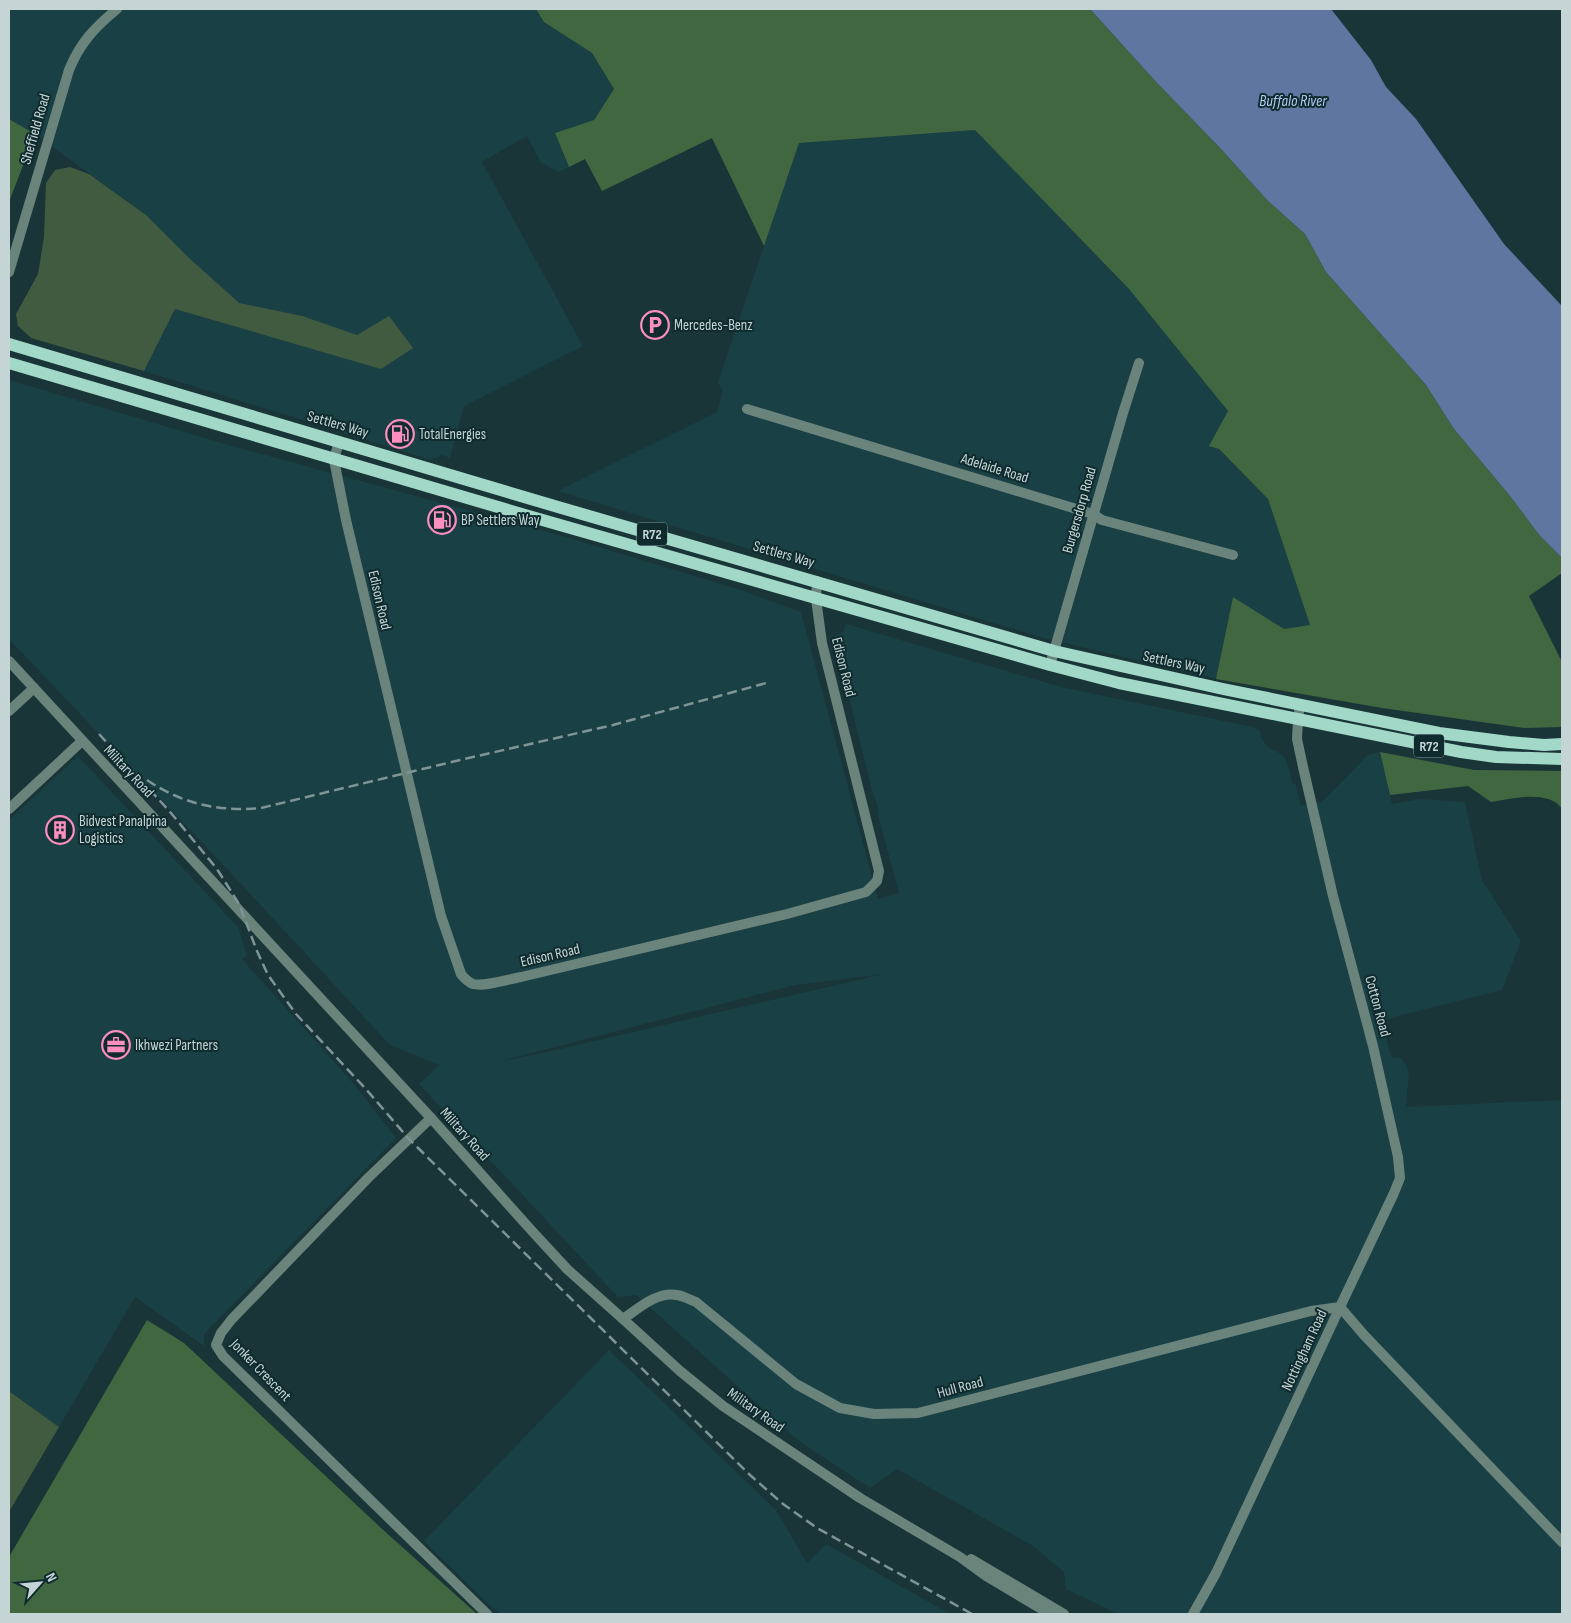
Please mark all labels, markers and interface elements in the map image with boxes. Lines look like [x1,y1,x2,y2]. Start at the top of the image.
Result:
street label: Sheffield Road [16,92,55,167]
water label: Buffalo River [1259,92,1327,111]
parking icon: Mercedes-Benz [640,310,670,340]
place label: Mercedes-Benz [674,316,753,335]
street label: Settlers Way [305,407,371,442]
fuel station icon: TotalEnergies [385,419,415,449]
place label: TotalEnergies [419,425,486,444]
street label: Adelaide Road [958,449,1031,488]
street label: Burgersdorp Road [1058,465,1101,555]
fuel station icon: BP Settlers Way [427,505,457,535]
place label: BP Settlers Way [461,511,540,530]
road number: R72 [637,522,667,546]
street label: Settlers Way [751,537,817,572]
street label: Edison Road [363,568,396,632]
street label: Edison Road [827,635,860,699]
street label: Settlers Way [1141,647,1207,678]
road number: R72 [1414,734,1444,758]
street label: Military Road [99,741,158,802]
place label: Bidvest Panalpina Logistics [79,812,167,848]
building icon: Bidvest Panalpina Logistics [45,815,75,845]
street label: Edison Road [518,939,582,972]
street label: Cotton Road [1360,974,1395,1039]
office icon: Ikhwezi Partners [101,1030,131,1060]
place label: Ikhwezi Partners [135,1036,218,1055]
street label: Military Road [436,1104,494,1165]
street label: Nottingham Road [1277,1307,1332,1394]
street label: Jonker Crescent [225,1334,295,1406]
street label: Hull Road [935,1372,985,1403]
street label: Military Road [723,1384,788,1437]
north arrow [15,1558,65,1608]
text: N [42,1570,60,1585]

